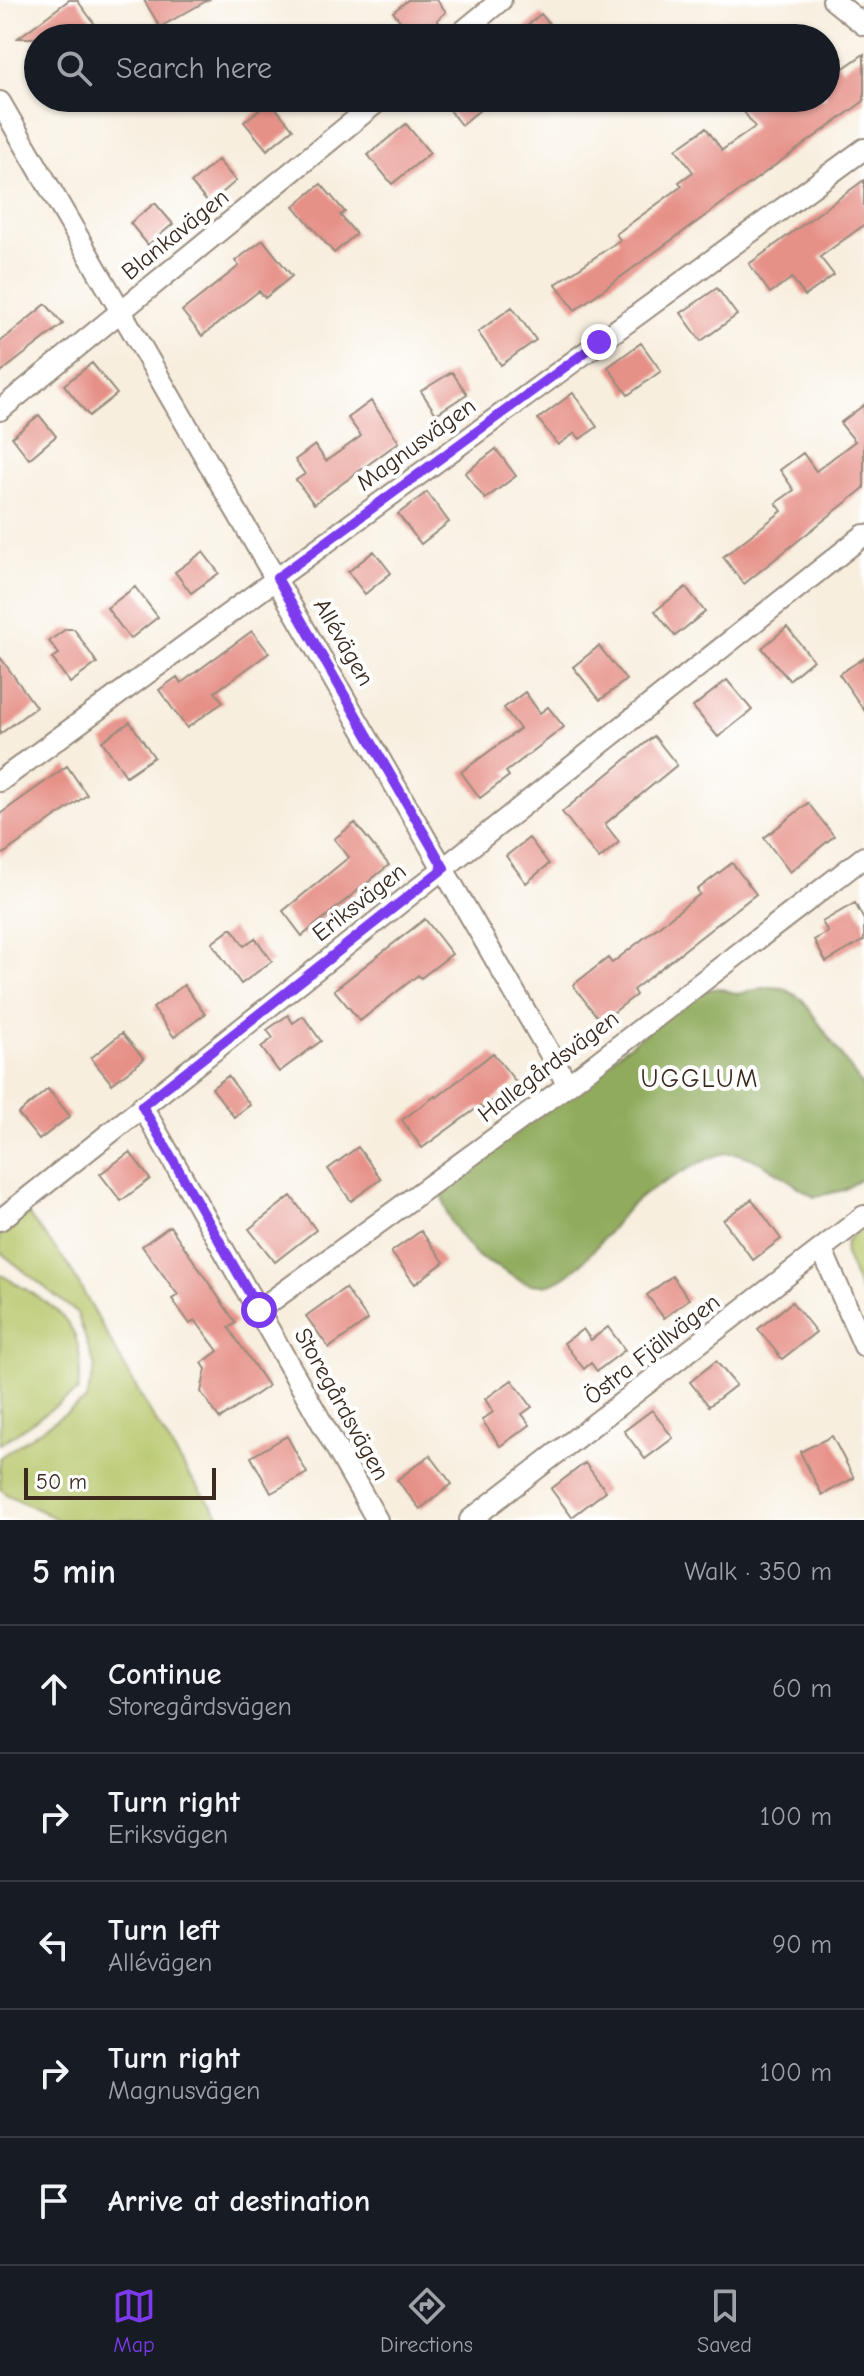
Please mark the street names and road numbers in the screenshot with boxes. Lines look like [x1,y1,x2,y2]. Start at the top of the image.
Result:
street label: Blankavägen [116,182,234,286]
street label: Magnusvägen [351,391,481,497]
street label: Allévägen [308,593,380,691]
street label: Eriksvägen [307,857,411,947]
street label: Hallegårdsvägen [472,1004,624,1128]
street label: Östra Fjällvägen [579,1287,725,1411]
street label: Storegårdsvägen [289,1323,395,1485]

